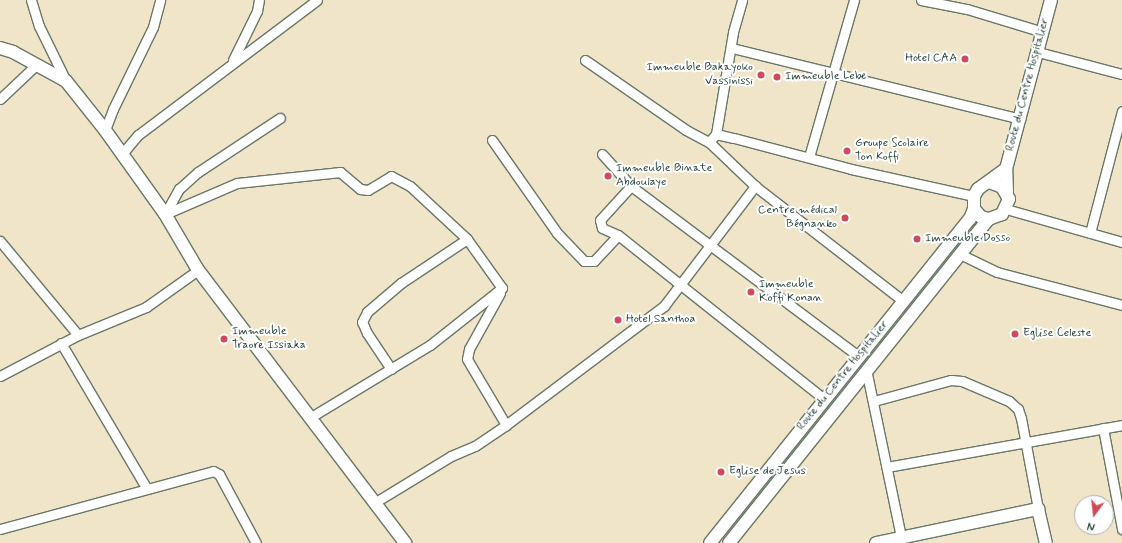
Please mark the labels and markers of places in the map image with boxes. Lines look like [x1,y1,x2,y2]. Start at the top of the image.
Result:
place label: Hotel CAA [905,52,957,66]
marker: Hotel CAA [960,54,970,64]
place label: Immeuble Bakayoko Vassinissi [648,61,753,89]
marker: Immeuble Bakayoko Vassinissi [756,70,766,80]
place label: Immeuble Lebe [785,70,868,84]
marker: Immeuble Lebe [772,72,782,82]
place label: Groupe Scolaire Ton Koffi [855,137,931,165]
marker: Groupe Scolaire Ton Koffi [842,146,852,156]
place label: Immeuble Binate Abdoulaye [616,162,707,190]
marker: Immeuble Binate Abdoulaye [603,171,613,181]
place label: Centre médical Bégnanko [760,204,837,232]
marker: Centre médical Bégnanko [840,213,850,223]
place label: Immeuble Dosso [925,232,1011,246]
marker: Immeuble Dosso [912,234,922,244]
place label: Immeuble Koffi Konan [759,278,822,306]
marker: Immeuble Koffi Konan [746,287,756,297]
place label: Hotel Santhoa [626,313,694,327]
marker: Hotel Santhoa [613,315,623,325]
place label: Immeuble Traore Issiaka [232,325,306,353]
place label: Eglise Celeste [1023,327,1094,341]
marker: Eglise Celeste [1010,329,1020,339]
marker: Immeuble Traore Issiaka [219,334,229,344]
place label: Eglise de Jesus [729,465,805,479]
marker: Eglise de Jesus [716,467,726,477]

